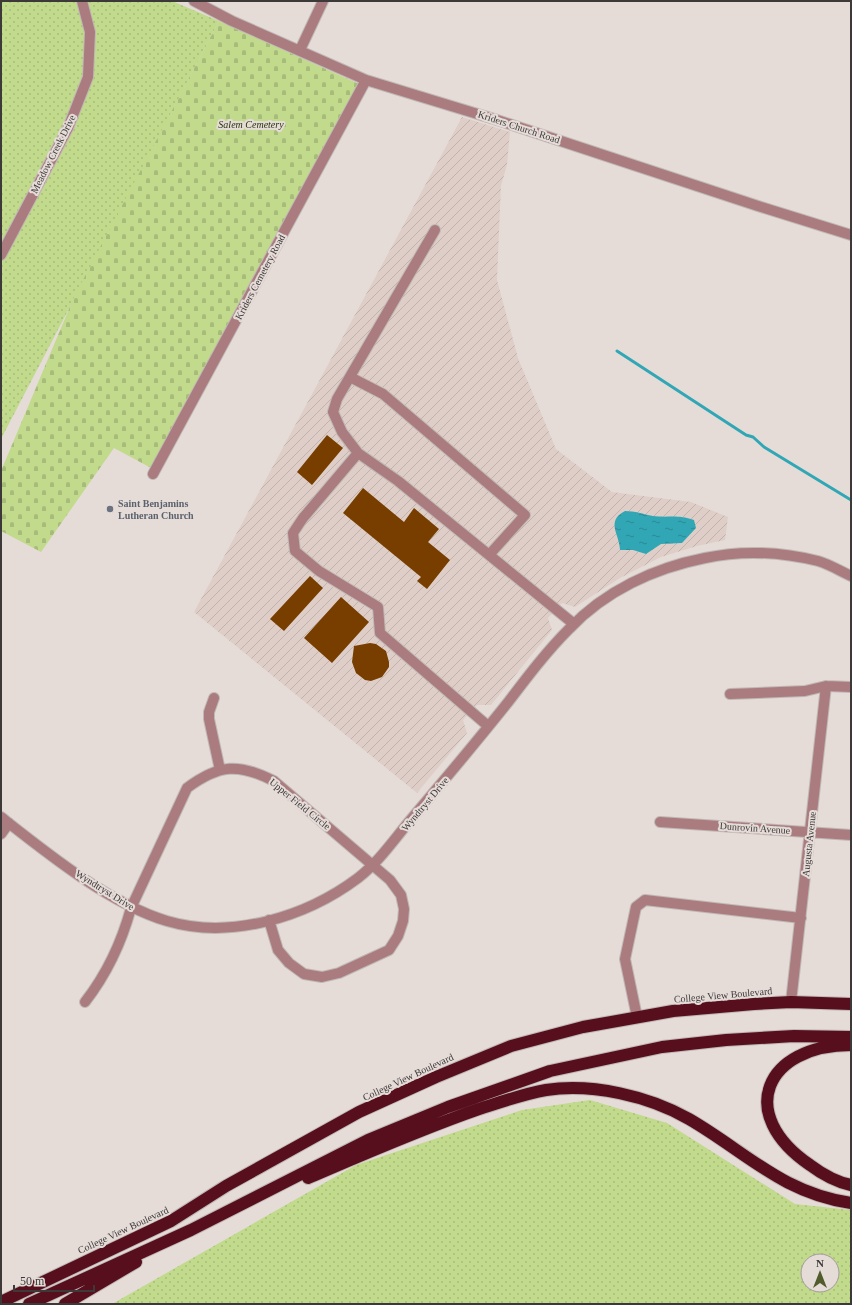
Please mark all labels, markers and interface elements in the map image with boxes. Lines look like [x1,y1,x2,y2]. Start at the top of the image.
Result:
street label: Kriders Church Road [477,109,561,145]
street label: Meadow Creek Drive [28,112,78,195]
park label: Salem Cemetery [218,119,284,130]
street label: Kriders Cemetery Road [233,232,287,322]
place label: Saint Benjamins Lutheran Church [118,498,194,521]
marker: Saint Benjamins Lutheran Church [105,504,115,514]
street label: Wyndtryst Drive [399,774,451,833]
street label: Upper Field Circle [267,776,333,832]
street label: Augusta Avenue [800,810,818,877]
street label: Dunrovin Avenue [719,820,791,836]
street label: Wyndtryst Drive [74,868,137,913]
street label: College View Boulevard [673,985,773,1005]
street label: College View Boulevard [361,1051,455,1103]
street label: College View Boulevard [76,1204,170,1256]
north arrow [800,1253,840,1293]
text: N [816,1257,824,1269]
scale bar [14,1267,94,1293]
text: 50 m [20,1274,45,1288]

